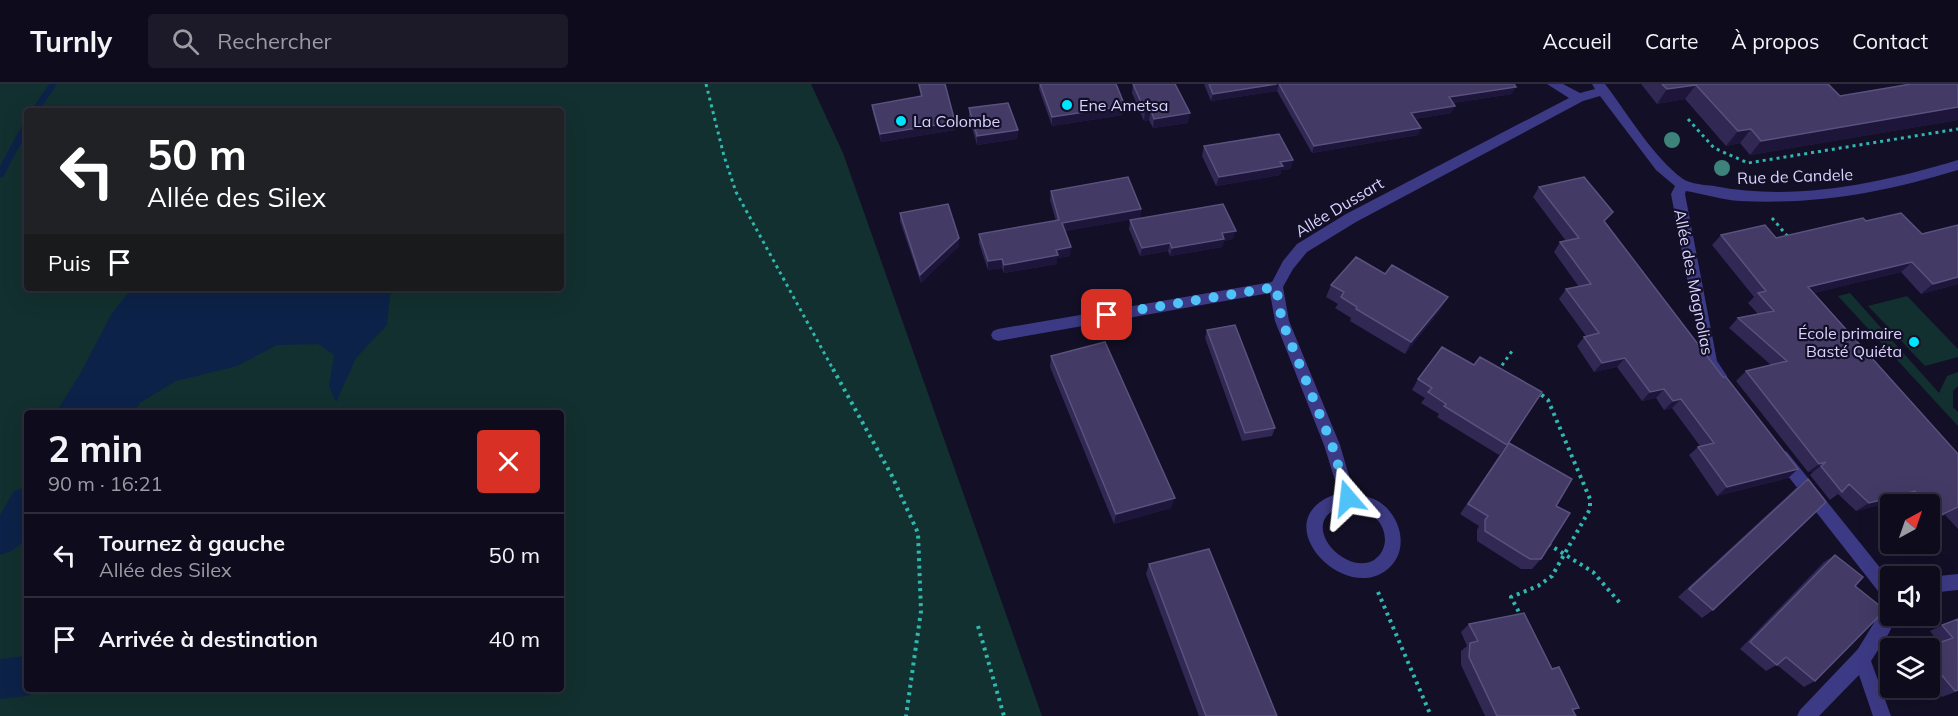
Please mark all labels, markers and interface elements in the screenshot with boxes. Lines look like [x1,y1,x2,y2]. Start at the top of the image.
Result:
search box [148,14,568,68]
text: Turnly [30,24,112,59]
icon: search [169,25,202,58]
text: Rechercher [217,27,332,55]
text: Accueil [1542,28,1612,54]
text: Carte [1645,28,1698,54]
text: À propos [1731,28,1819,54]
text: Contact [1852,28,1928,54]
place label: Ene Ametsa [1079,95,1168,115]
marker: Ene Ametsa [1060,98,1074,112]
place label: La Colombe [913,111,1000,131]
marker: La Colombe [894,114,908,128]
text: 50 m [147,128,247,181]
icon: left [48,132,126,210]
street label: Rue de Candele [1737,164,1853,188]
street label: Allée Dussart [1291,173,1387,241]
text: Allée des Silex [147,180,326,214]
street label: Allée des Magnolias [1670,207,1718,357]
icon: arrive [103,246,136,279]
text: Puis [48,249,91,277]
pin [1081,289,1132,340]
icon: arrive [1090,298,1123,331]
place label: École primaire Basté Quiéta [1798,323,1902,361]
marker: École primaire Basté Quiéta [1907,335,1921,349]
text: 2 min [48,426,143,471]
button: close [477,430,540,493]
position arrow [1316,466,1380,530]
text: 90 m · 16:21 [48,471,162,496]
north arrow [1880,494,1940,554]
map controls [1880,494,1940,698]
text: Tournez à gauche [99,529,285,557]
icon: left [48,539,81,572]
text: 50 m [489,541,540,569]
text: Allée des Silex [99,557,232,582]
button: sound [1880,566,1940,626]
icon: arrive [48,623,81,656]
text: Arrivée à destination [99,625,318,653]
text: 40 m [489,625,540,653]
button: layers [1880,638,1940,698]

